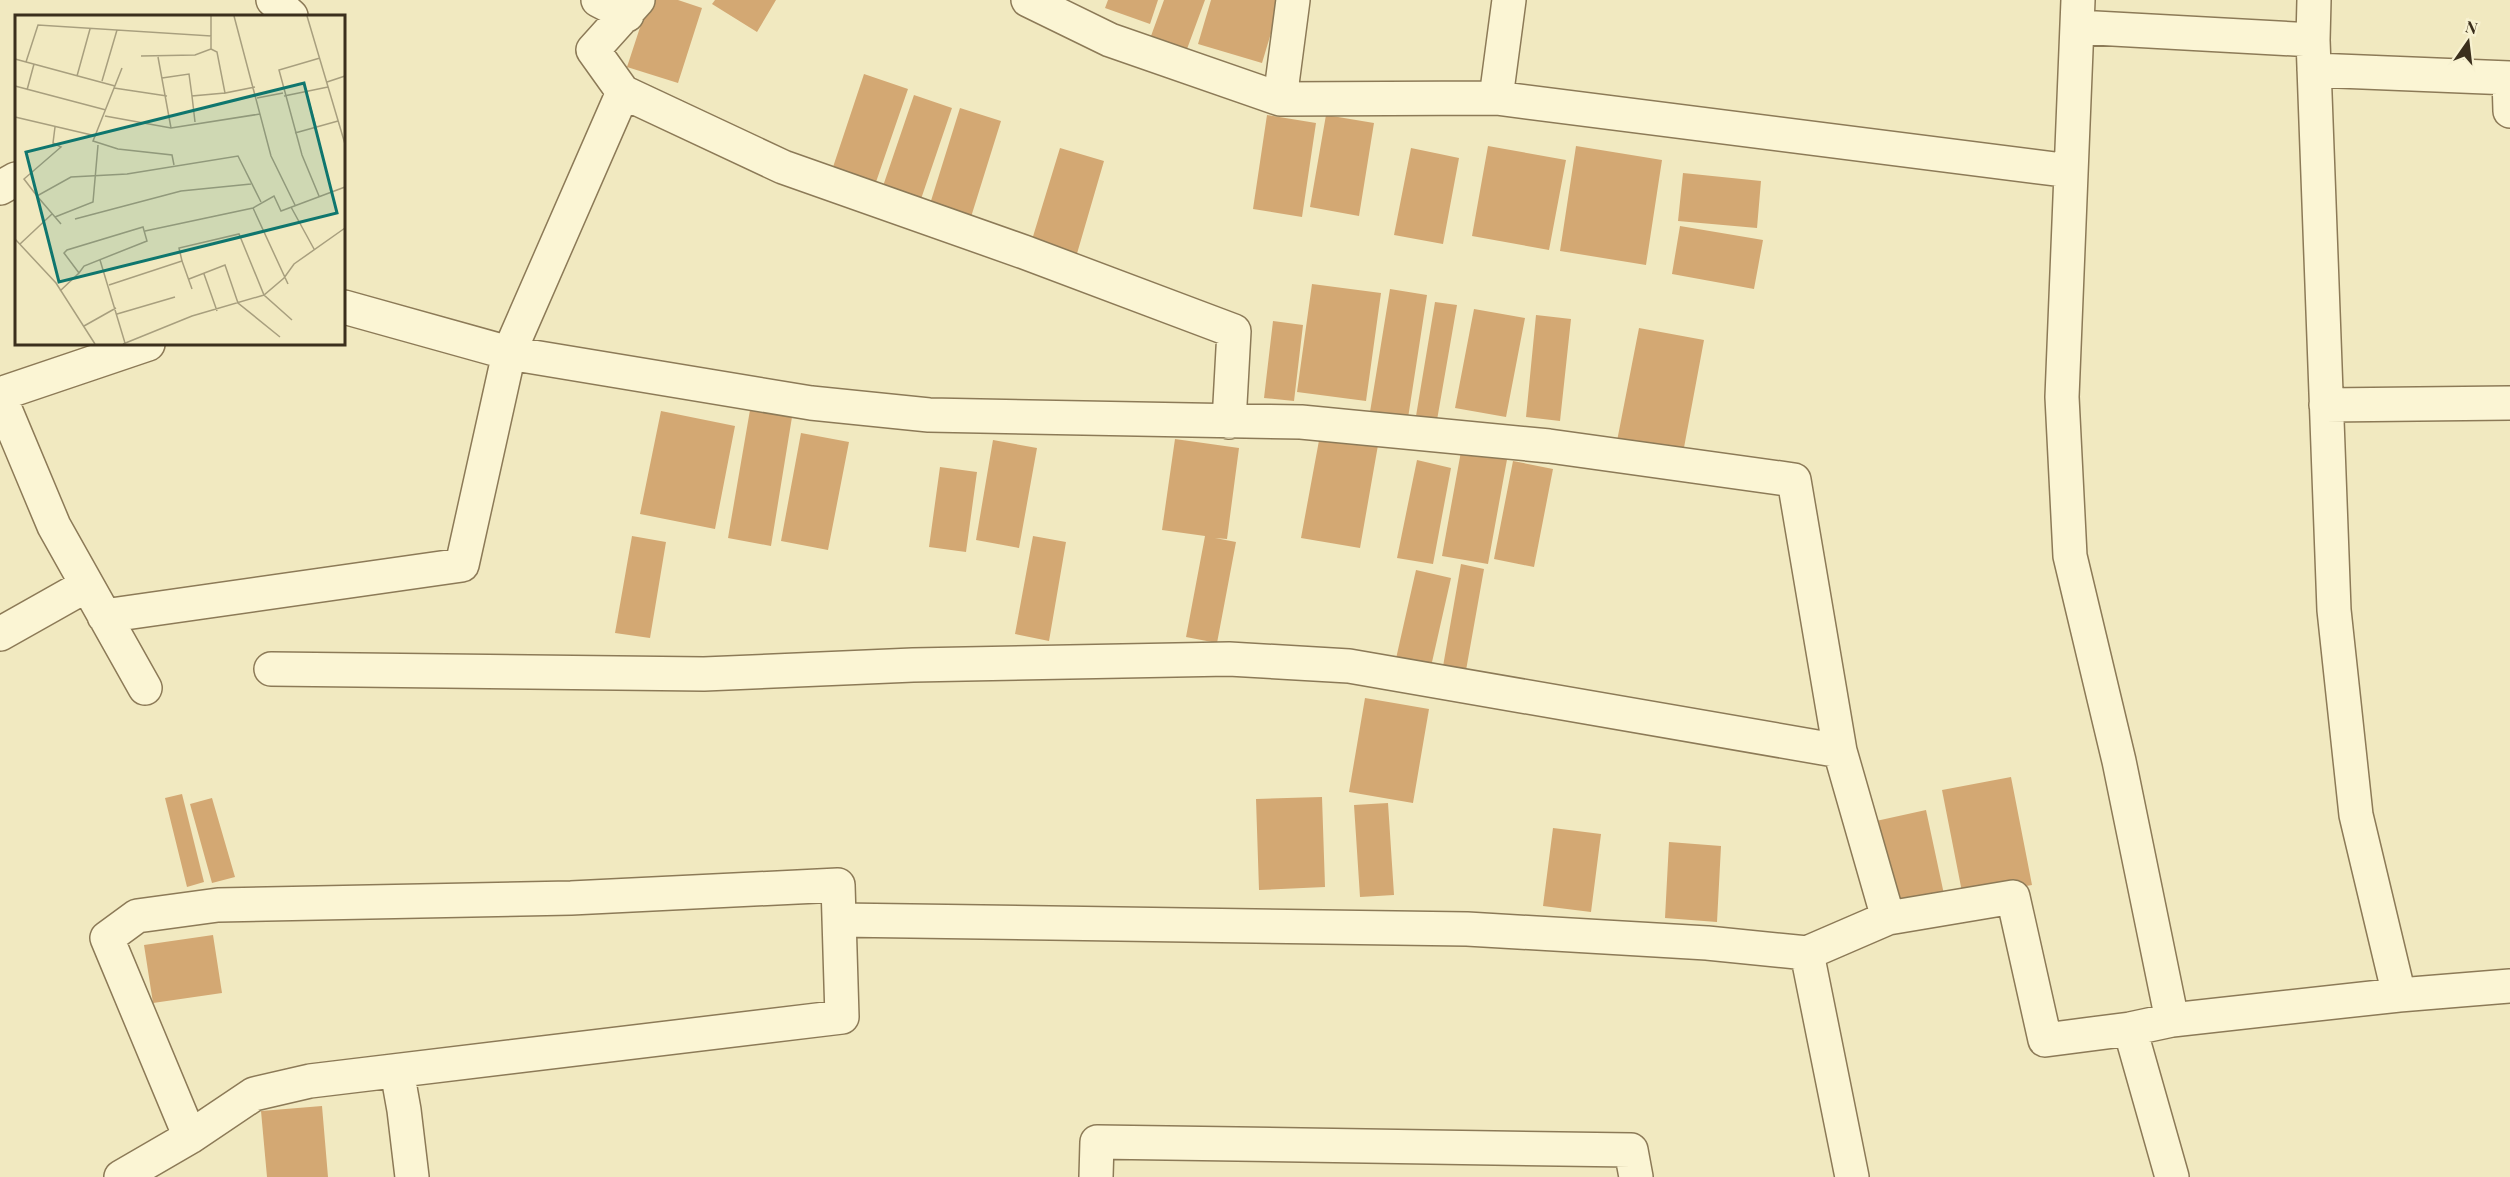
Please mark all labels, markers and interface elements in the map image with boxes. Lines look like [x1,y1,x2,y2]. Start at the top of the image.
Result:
north arrow [2438,12,2498,72]
inset map [15,15,345,345]
text: N [2464,15,2480,39]

